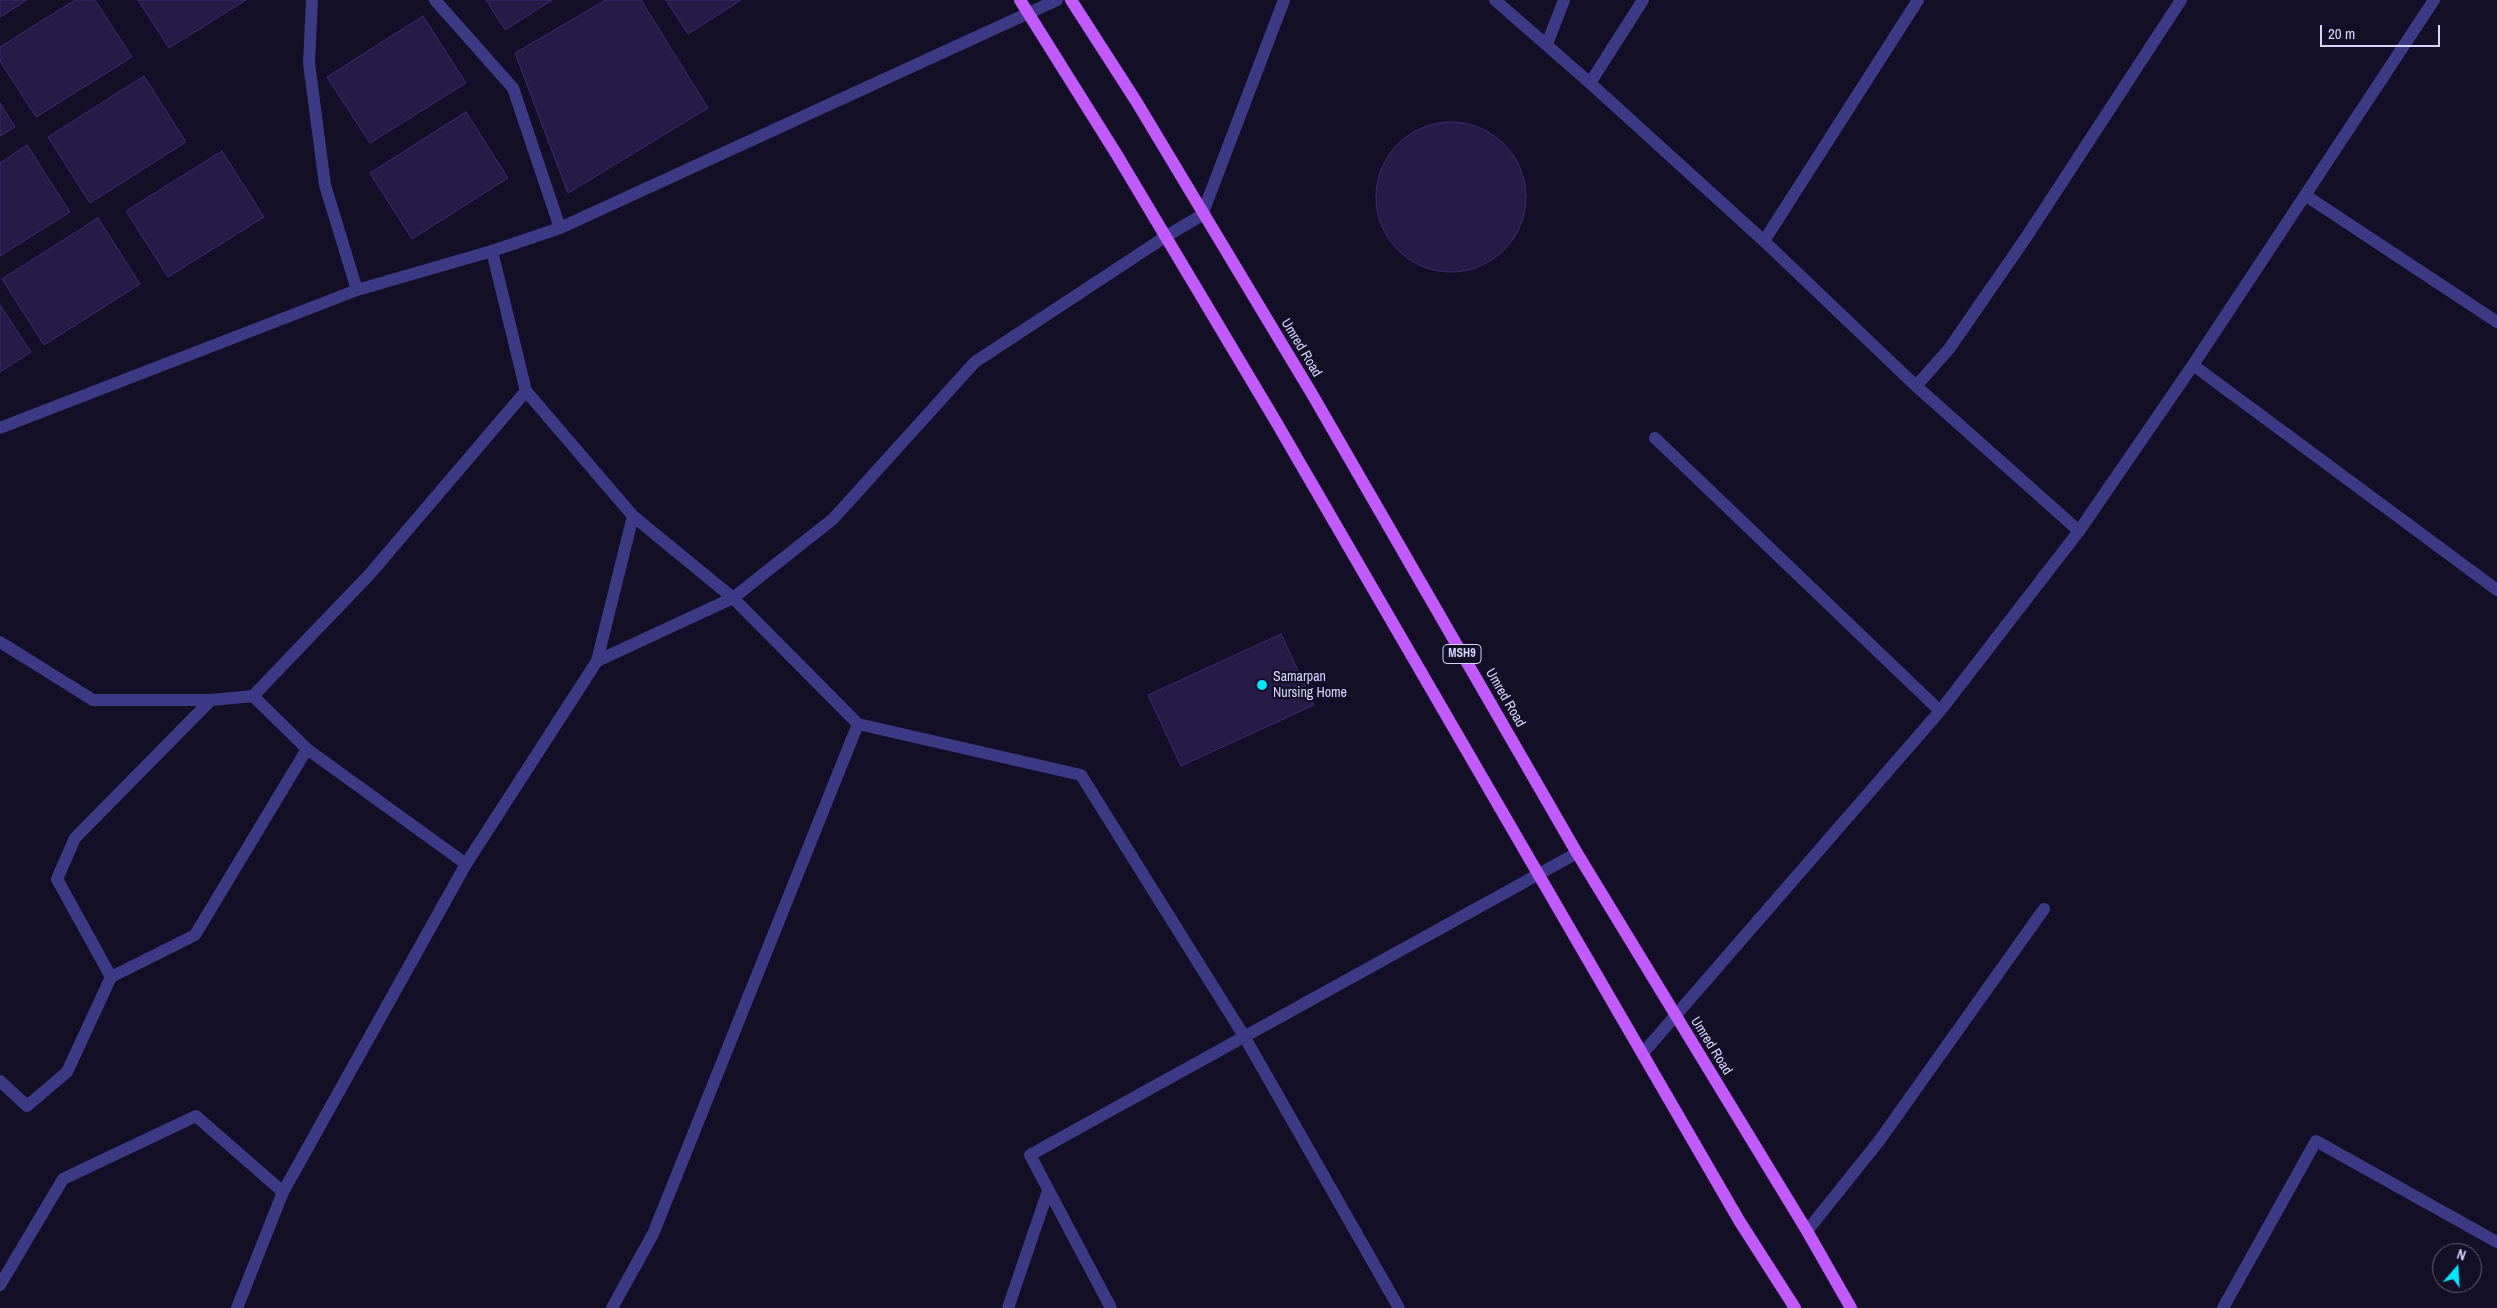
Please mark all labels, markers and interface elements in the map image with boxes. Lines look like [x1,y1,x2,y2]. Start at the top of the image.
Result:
scale bar [2322,15,2442,47]
text: 20 m [2328,23,2355,44]
street label: Umred Road [1277,316,1325,380]
road number: MSH9 [1443,644,1481,664]
street label: Umred Road [1481,666,1529,730]
place label: Samarpan Nursing Home [1273,669,1347,702]
marker: Samarpan Nursing Home [1255,678,1269,692]
street label: Umred Road [1687,1014,1735,1078]
north arrow [2432,1243,2482,1293]
text: N [2455,1245,2468,1265]

